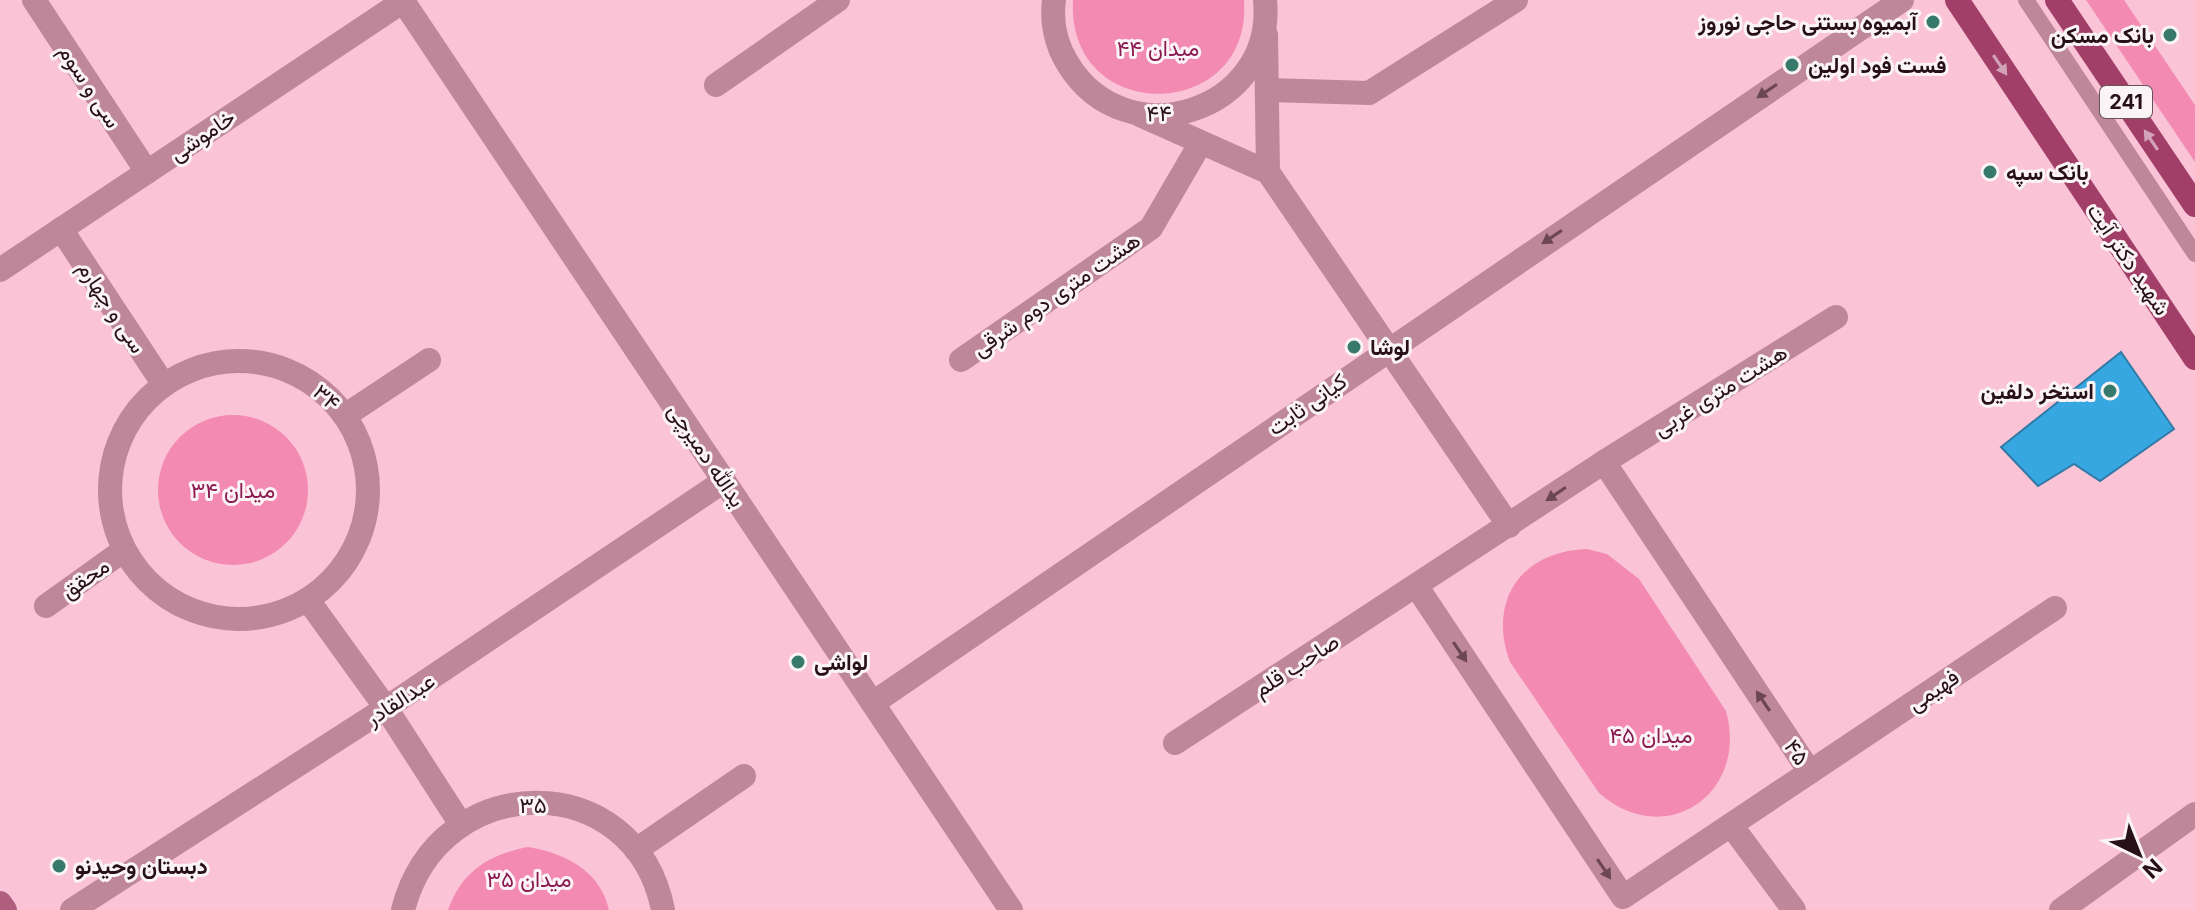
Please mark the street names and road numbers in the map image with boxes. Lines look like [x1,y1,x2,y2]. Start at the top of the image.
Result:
street label: سی و سوم [52,40,127,134]
road number: 241 [2100,86,2152,118]
street label: ۴۴ [1146,100,1172,126]
street label: خاموشی [164,104,240,167]
street label: شهید دکتر آیت [2081,198,2176,320]
street label: هشت متری دوم شرقی [967,226,1146,363]
street label: سی و چهارم [71,256,151,359]
street label: هشت متری غربی [1648,339,1792,442]
street label: کیانی ثابت [1263,367,1352,441]
street label: ۳۴ [308,378,346,416]
street label: یدالله دمیرچی [661,398,751,513]
street label: محقق [56,552,115,605]
street label: صاحب قلم [1248,628,1345,704]
street label: فهیمی [1902,664,1964,717]
street label: عبدالقادر [360,667,440,732]
street label: ۴۵ [1779,734,1815,770]
street label: ۳۵ [519,792,547,818]

